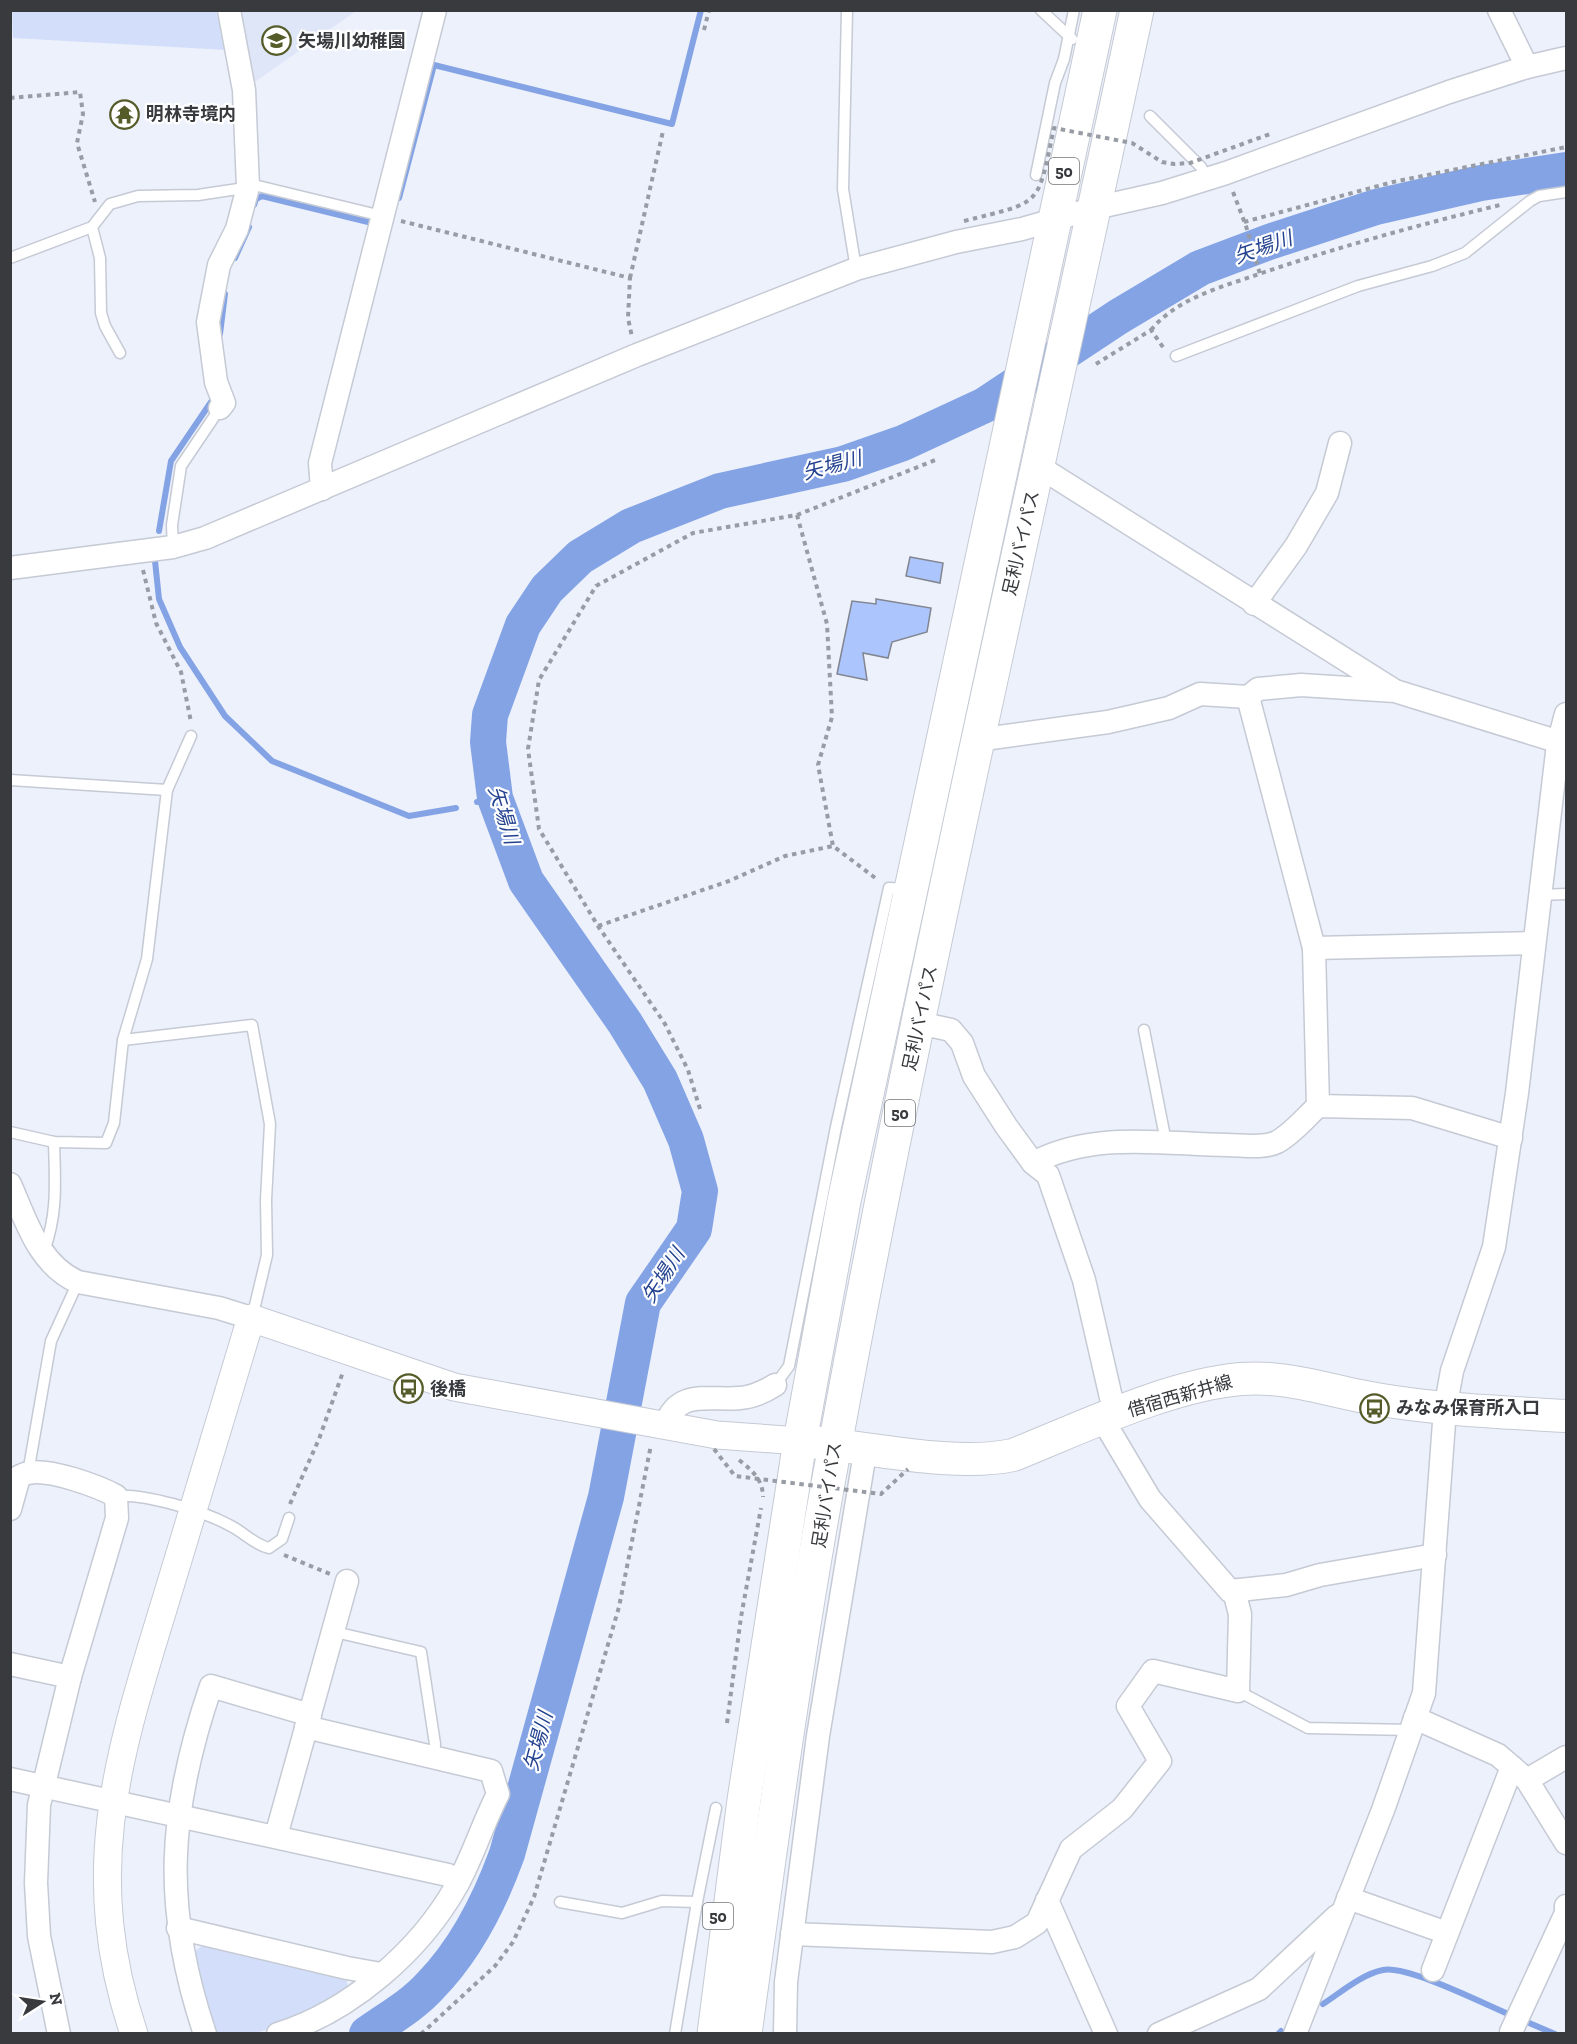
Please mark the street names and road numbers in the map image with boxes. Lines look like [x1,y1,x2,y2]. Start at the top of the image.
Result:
road number: 50 [1049,158,1079,184]
street label: 足利バイパス [998,488,1044,598]
street label: 足利バイパス [898,963,942,1073]
road number: 50 [885,1100,915,1126]
street label: 借宿西新井線 [1125,1371,1235,1421]
street label: 足利バイパス [808,1440,846,1550]
road number: 50 [703,1903,733,1929]

